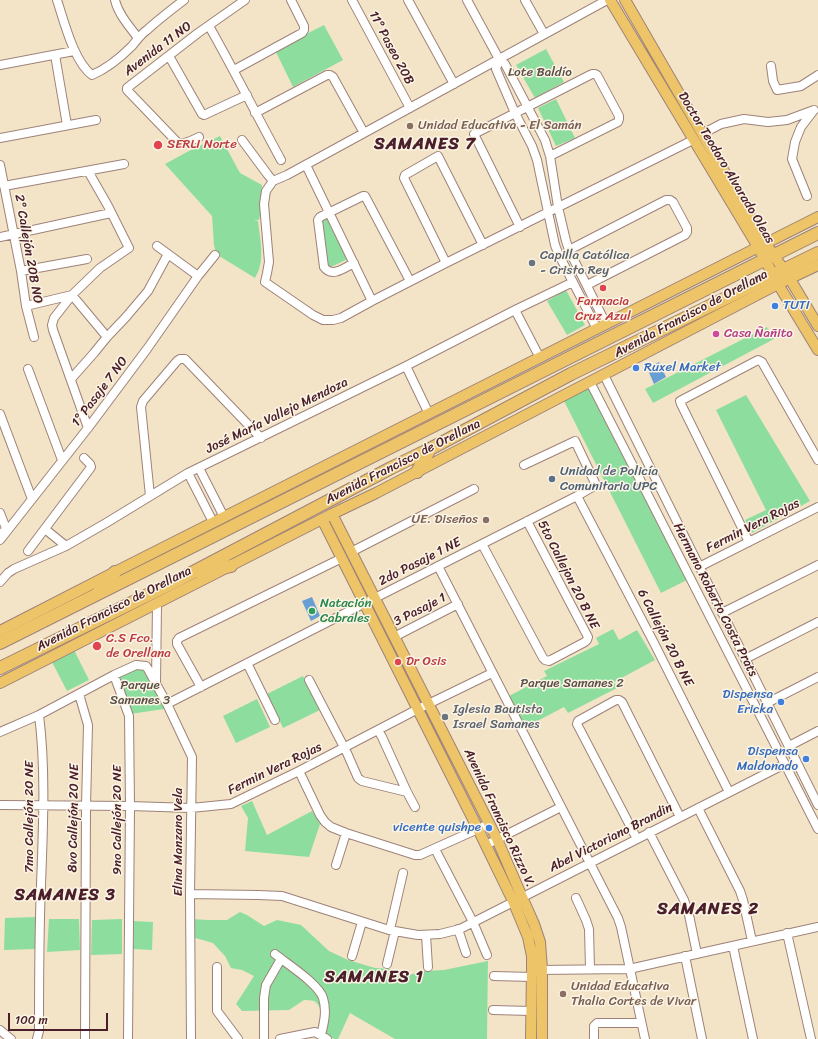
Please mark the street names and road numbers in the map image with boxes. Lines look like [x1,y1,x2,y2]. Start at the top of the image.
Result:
street label: 11° Paseo 20B [365,9,417,87]
street label: Avenida 11 NO [121,19,195,79]
street label: Doctor Teodoro Alvarado Oleas [674,89,778,247]
street label: 2° Callejón 20B NO [11,193,45,305]
street label: Avenida Francisco de Orellana [612,267,770,361]
street label: 1° Pasaje 7 NO [69,354,131,430]
street label: José María Vallejo Mendoza [203,375,351,457]
street label: Avenida Francisco de Orellana [323,416,483,508]
street label: Fermin Vera Rojas [704,496,802,556]
street label: 5to Callejon 20 B NE [534,518,602,632]
street label: Hermano Roberto Costa Prats [669,521,761,679]
street label: 2do Pasaje 1 NE [376,535,464,589]
street label: Avenida Francisco de Orellana [34,563,194,655]
street label: 6 Callejón 20 B NE [634,587,696,689]
street label: 3 Pasaje 1 [391,590,449,630]
street label: Fermin Vera Rojas [225,739,325,799]
street label: Avenida Francisco Rizzo V. [460,746,538,890]
street label: 7mo Callejón 20 NE [22,761,38,873]
street label: 8vo Callejón 20 NE [65,764,83,872]
street label: 9no Callejón 20 NE [110,765,126,875]
street label: Elina Manzano Vela [171,788,187,896]
street label: Abel Victoriano Brandin [547,800,675,876]

